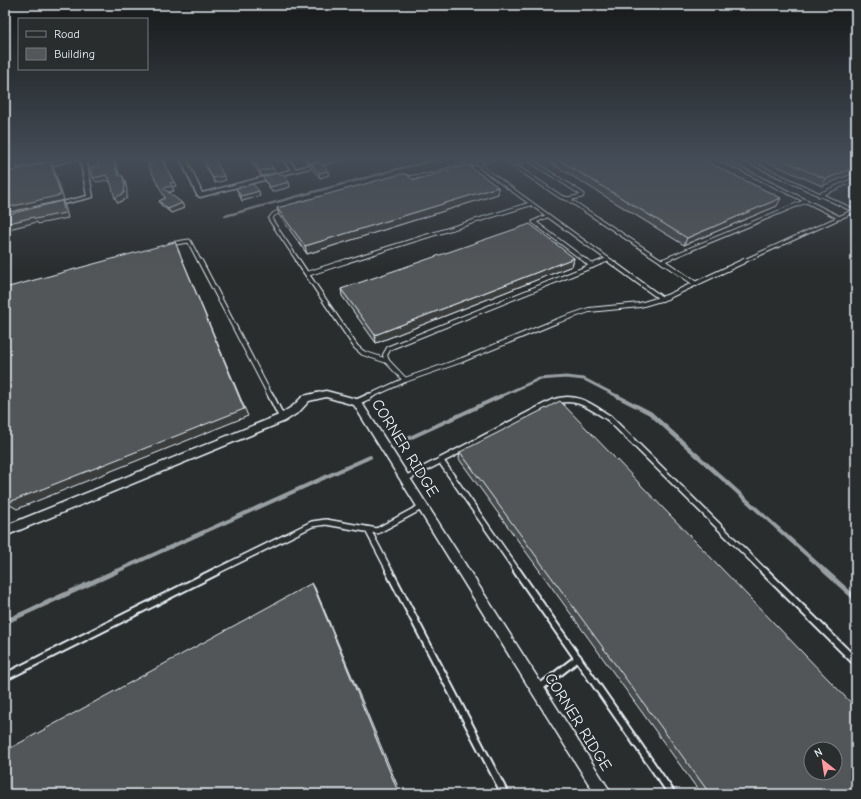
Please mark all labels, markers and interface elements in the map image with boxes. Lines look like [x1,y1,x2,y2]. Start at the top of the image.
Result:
legend [18,18,148,70]
text: Road [54,27,80,41]
text: Building [54,47,95,61]
street label: CORNER RIDGE [368,396,442,500]
street label: CORNER RIDGE [541,670,615,774]
north arrow [803,741,843,781]
text: N [812,745,825,760]

